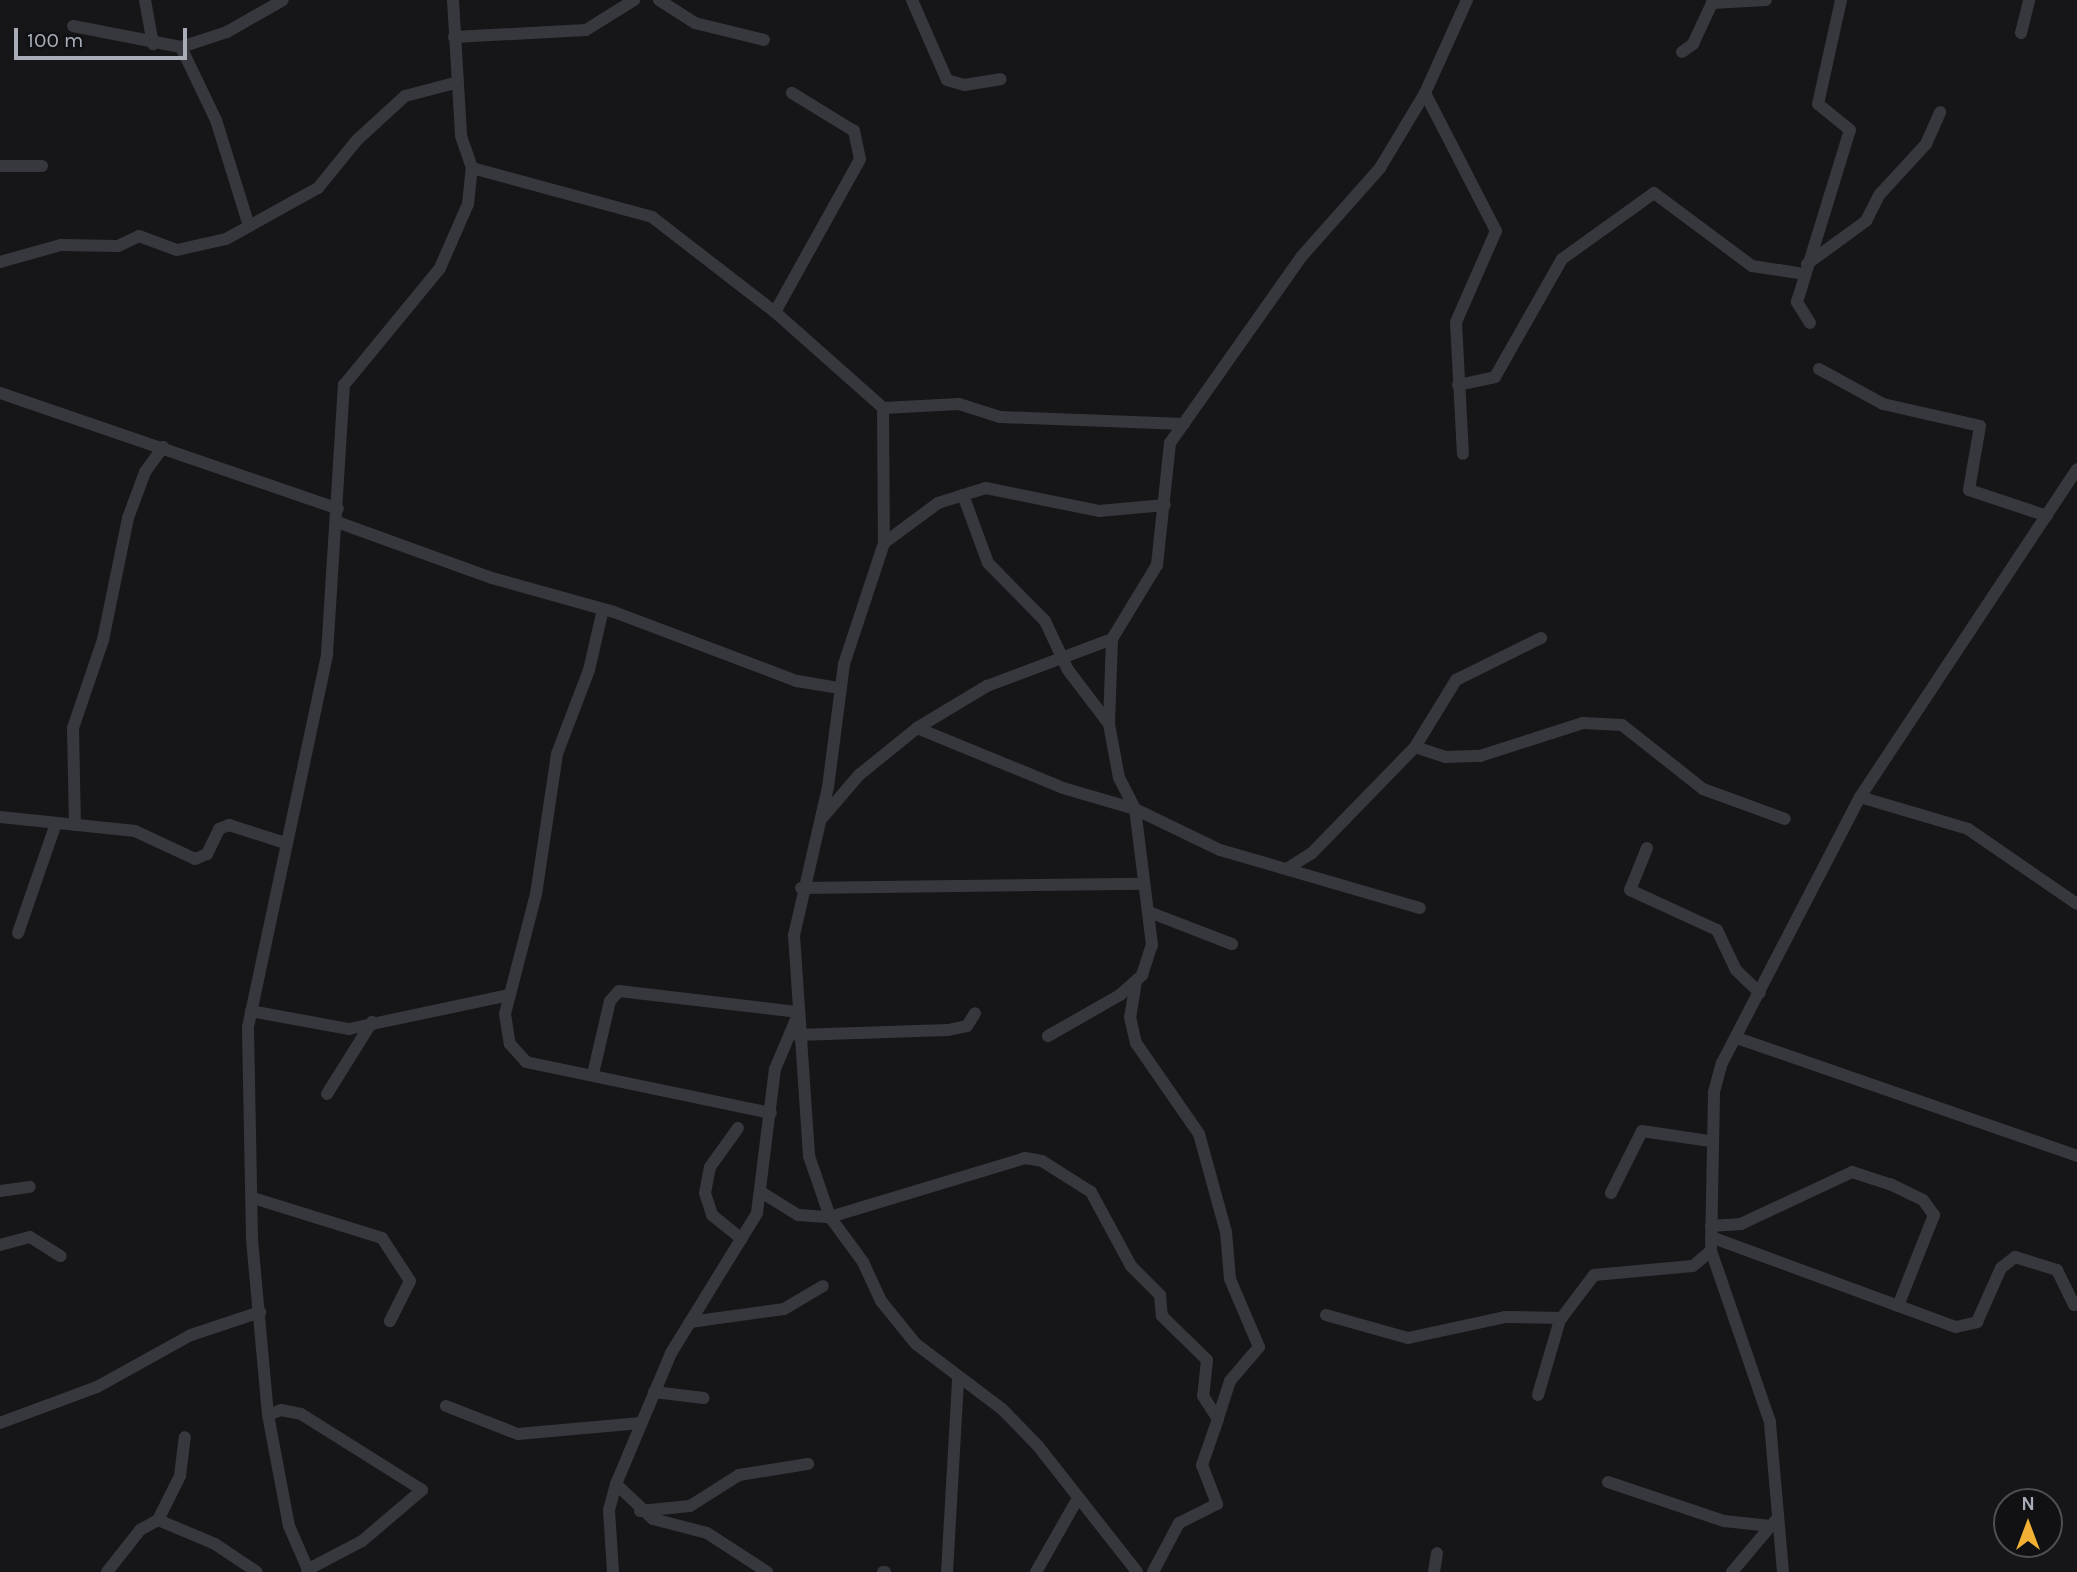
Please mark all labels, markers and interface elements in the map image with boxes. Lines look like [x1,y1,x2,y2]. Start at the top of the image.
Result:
scale bar [18,14,191,58]
text: 100 m [27,28,84,52]
north arrow [1993,1488,2063,1558]
text: N [2021,1493,2035,1515]

